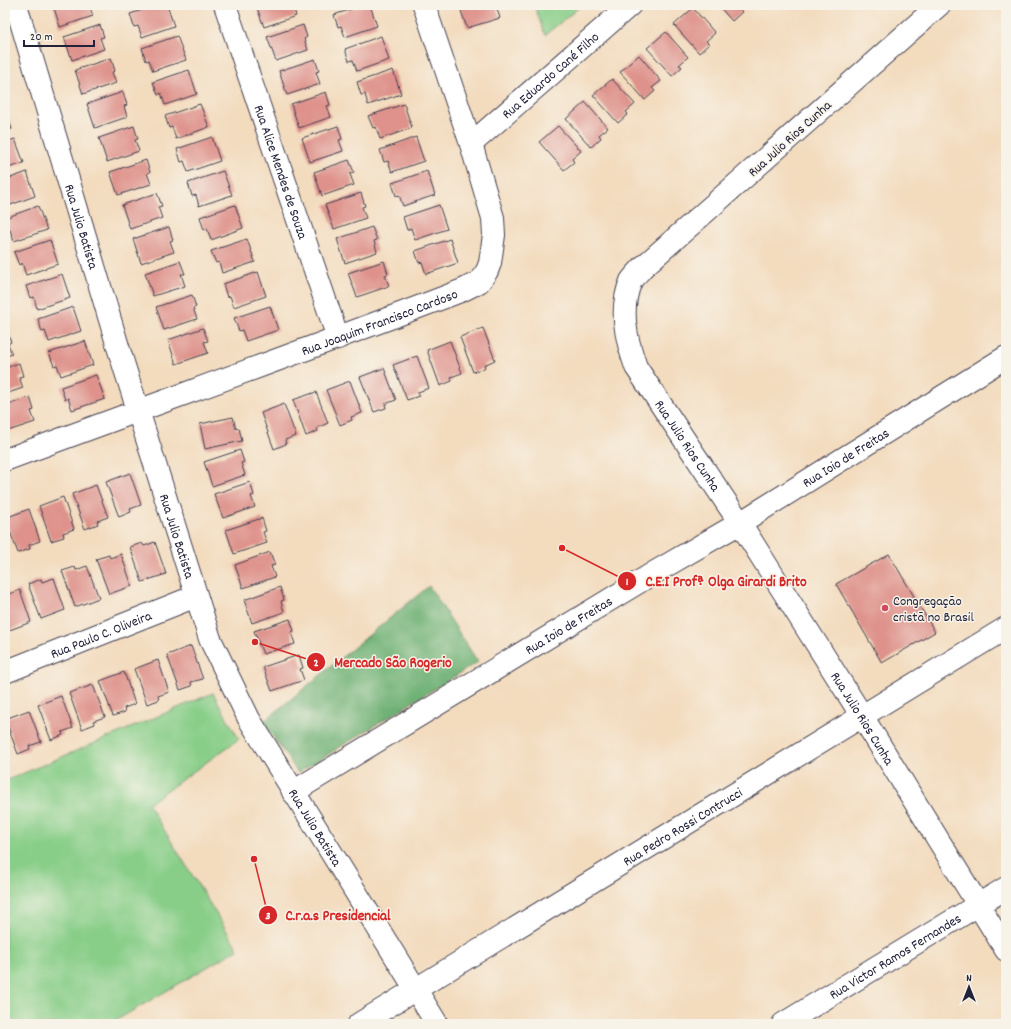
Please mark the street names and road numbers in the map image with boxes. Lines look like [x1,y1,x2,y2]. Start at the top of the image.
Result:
street label: Rua Eduardo Cané Filho [498,28,604,125]
street label: Rua Julio Rios Cunha [744,96,837,182]
street label: Rua Alice Mendes de Souza [248,103,312,242]
street label: Rua Julio Batista [58,182,102,272]
street label: Rua Joaquim Francisco Cardoso [299,285,461,362]
street label: Rua Julio Rios Cunha [649,397,725,496]
street label: Rua Ioio de Freitas [799,424,894,494]
street label: Rua Julio Batista [153,492,198,582]
street label: Rua Ioio de Freitas [522,592,617,661]
street label: Rua Paulo C. Oliveira [48,607,155,665]
street label: Rua Julio Rios Cunha [825,669,898,770]
street label: Rua Pedro Rossi Contrucci [620,783,747,872]
street label: Rua Julio Batista [282,786,346,871]
street label: Rua Victor Ramos Fernandes [826,909,966,1006]

